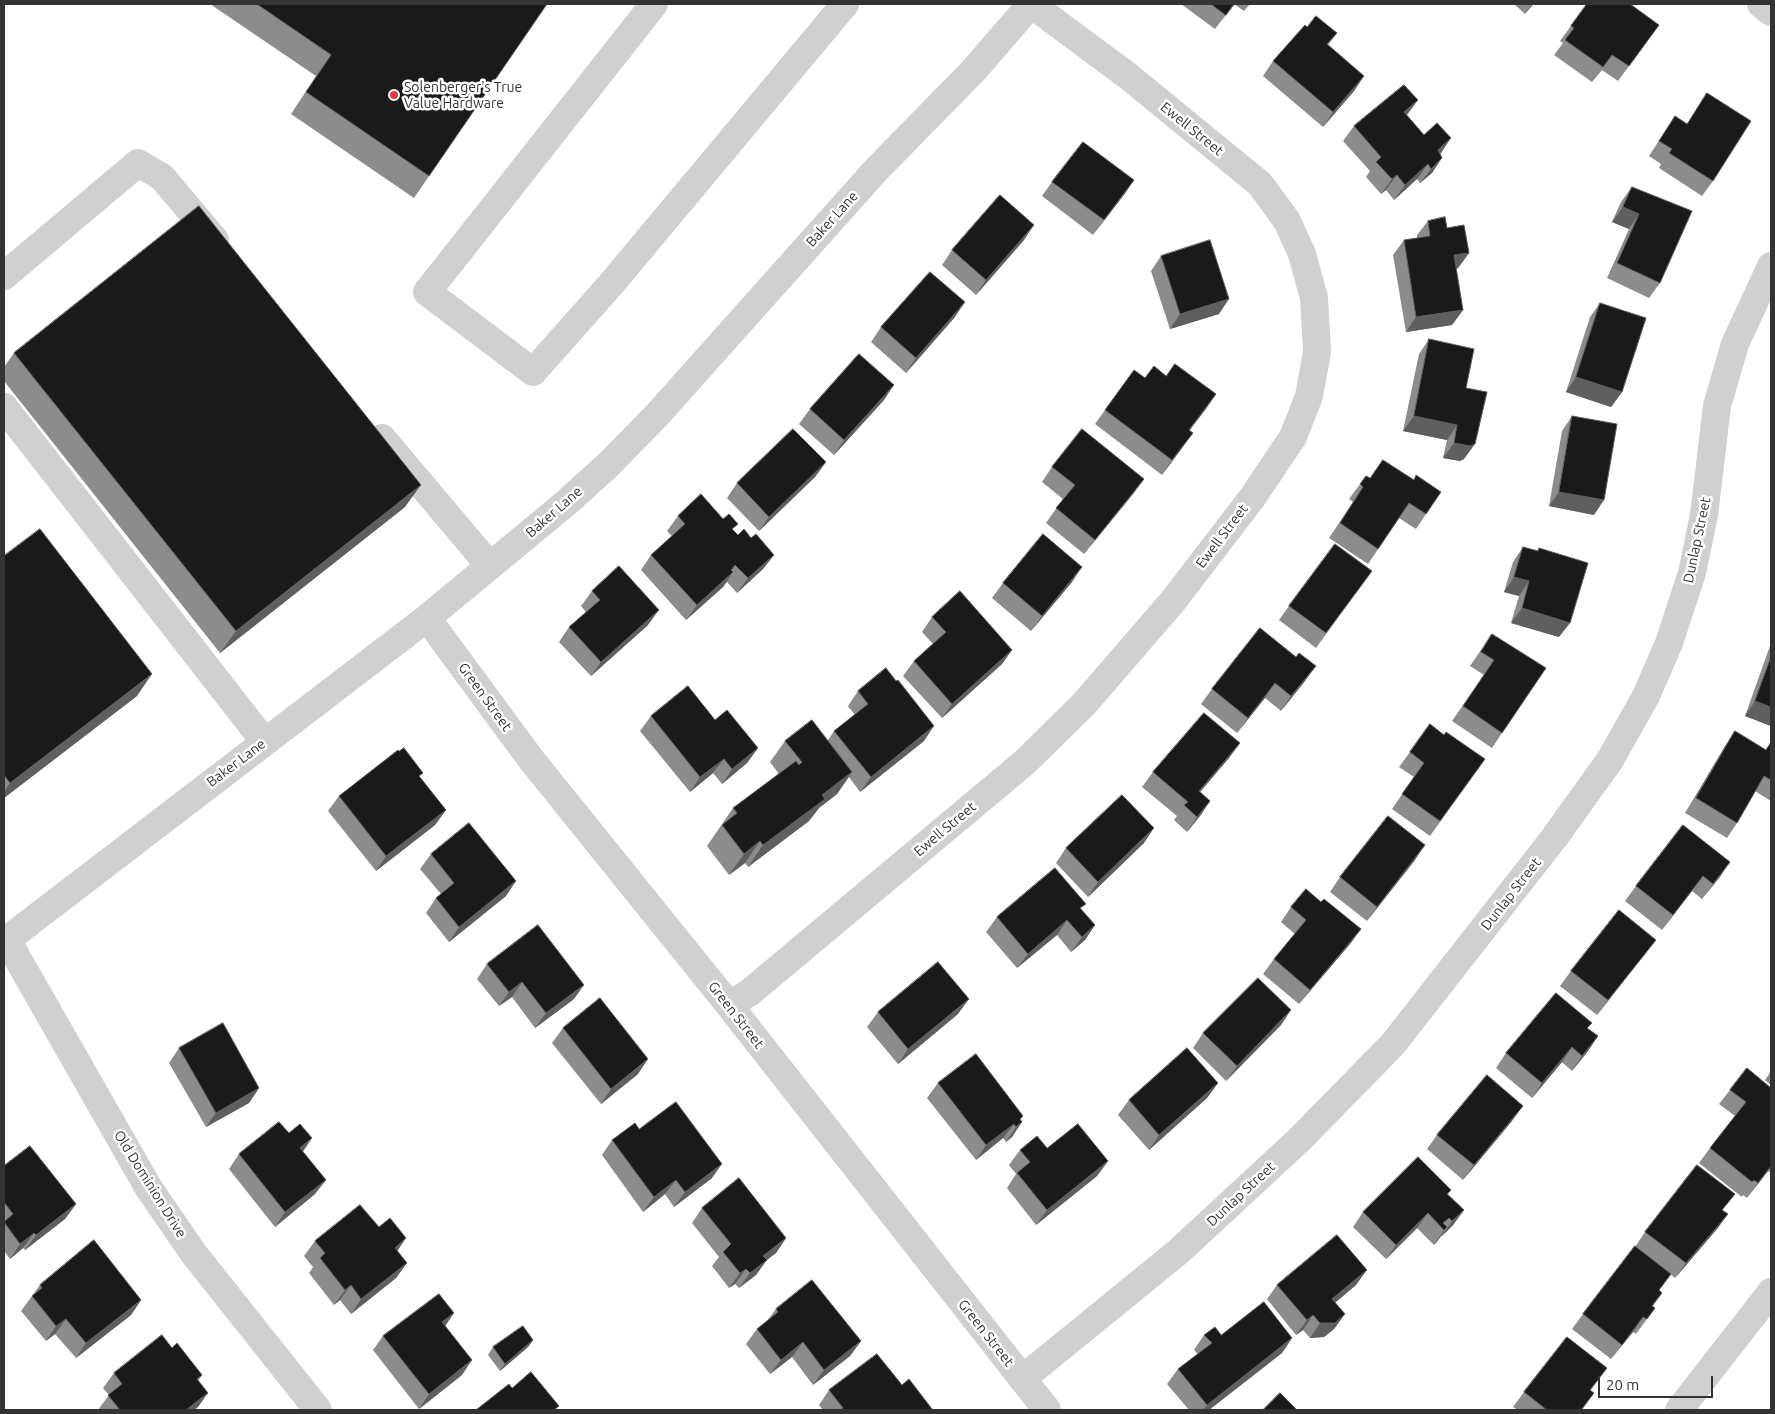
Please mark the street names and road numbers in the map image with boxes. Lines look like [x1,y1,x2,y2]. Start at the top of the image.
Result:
street label: Ewell Street [1157,99,1227,159]
street label: Baker Lane [803,188,861,250]
street label: Baker Lane [522,483,586,541]
street label: Dunlap Street [1680,496,1714,584]
street label: Ewell Street [1192,501,1252,571]
street label: Green Street [455,660,515,734]
street label: Baker Lane [203,735,269,791]
street label: Ewell Street [911,798,979,860]
street label: Dunlap Street [1478,854,1544,934]
street label: Green Street [705,978,767,1052]
street label: Old Dominion Drive [110,1127,190,1241]
street label: Dunlap Street [1203,1158,1279,1230]
street label: Green Street [955,1296,1017,1370]

